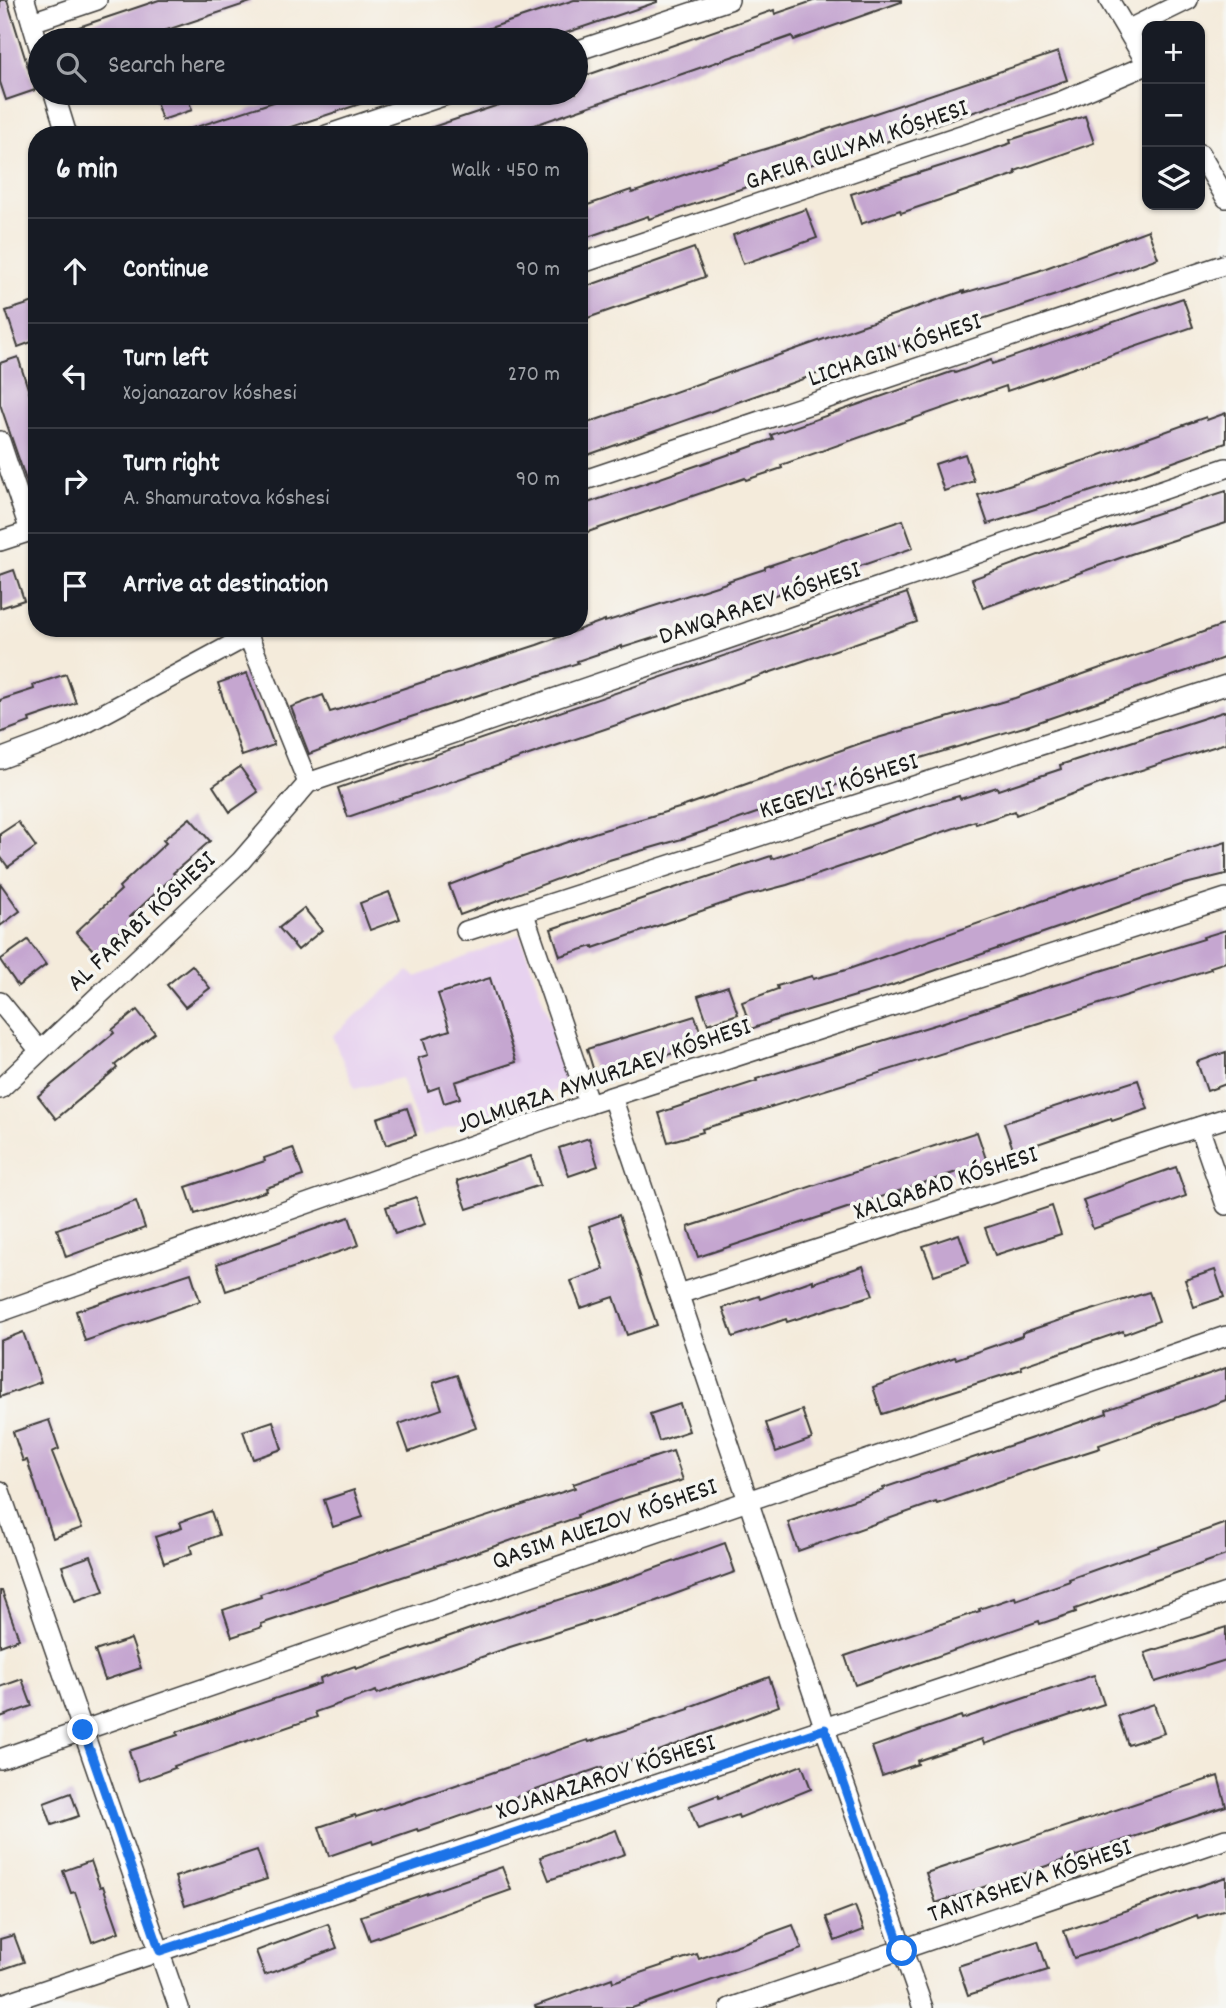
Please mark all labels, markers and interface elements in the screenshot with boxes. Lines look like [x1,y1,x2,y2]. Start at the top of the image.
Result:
map controls [1142,21,1205,210]
button: + [1142,21,1205,84]
search box [28,28,588,105]
icon: search [52,48,90,86]
text: Search here [108,48,226,85]
button: − [1142,84,1205,147]
street label: GAFUR GULYAM KÓSHESI [741,91,974,202]
button: layers [1142,147,1205,210]
text: 6 min [56,150,118,193]
text: Walk · 450 m [452,155,560,188]
icon: ahead [56,252,94,290]
text: Continue [123,252,208,289]
text: 90 m [516,254,560,287]
street label: LICHAGIN KÓSHESI [803,304,987,398]
text: Turn left [123,341,209,378]
icon: left [56,357,94,395]
text: 270 m [508,359,560,392]
text: Xojanazarov kóshesi [123,378,297,411]
text: Turn right [123,446,220,483]
icon: right [56,462,94,500]
text: 90 m [516,464,560,497]
text: A. Shamuratova kóshesi [123,483,329,516]
street label: DAWQARAEV KÓSHESI [654,552,866,656]
icon: arrive [56,567,94,605]
text: Arrive at destination [123,567,328,604]
street label: KEGEYLI KÓSHESI [755,744,923,830]
street label: AL FARABI KÓSHESI [60,844,225,1002]
street label: JOLMURZA AYMURZAEV KÓSHESI [452,1009,756,1145]
street label: XALQABAD KÓSHESI [849,1137,1043,1232]
street label: QASIM AUEZOV KÓSHESI [488,1469,723,1581]
route end [67,1714,98,1745]
street label: XOJANAZAROV KÓSHESI [492,1725,721,1831]
street label: TANTASHEVA KÓSHESI [923,1830,1137,1935]
route start [886,1935,917,1966]

